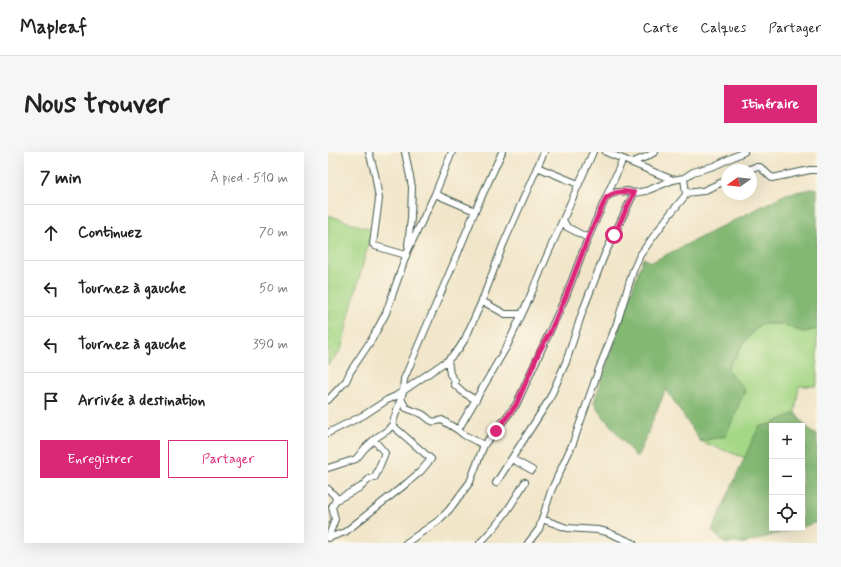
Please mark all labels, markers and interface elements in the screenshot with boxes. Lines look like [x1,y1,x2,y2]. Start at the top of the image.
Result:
text: Mapleaf [20,15,87,40]
text: Carte [642,19,678,37]
text: Calques [700,19,746,37]
text: Partager [768,19,821,37]
button: Itinéraire [724,85,817,123]
text: Nous trouver [24,86,169,123]
north arrow [721,164,757,200]
text: 7 min [40,167,82,189]
text: À pied · 510 m [210,170,288,187]
icon: ahead [40,222,62,244]
text: Continuez [78,223,142,243]
text: 70 m [259,224,288,241]
route start [605,226,623,244]
icon: left [40,278,62,300]
text: Tournez à gauche [78,279,186,299]
text: 50 m [259,280,288,297]
icon: left [40,334,62,356]
text: Tournez à gauche [78,335,186,355]
text: 390 m [253,336,288,353]
icon: arrive [40,390,62,412]
text: Arrivée à destination [78,391,205,411]
route end [487,422,505,440]
map controls [769,423,805,531]
button: + [769,423,805,459]
button: Enregistrer [40,440,160,478]
button: Partager [168,440,288,478]
button: − [769,459,805,495]
button: locate [769,495,805,531]

